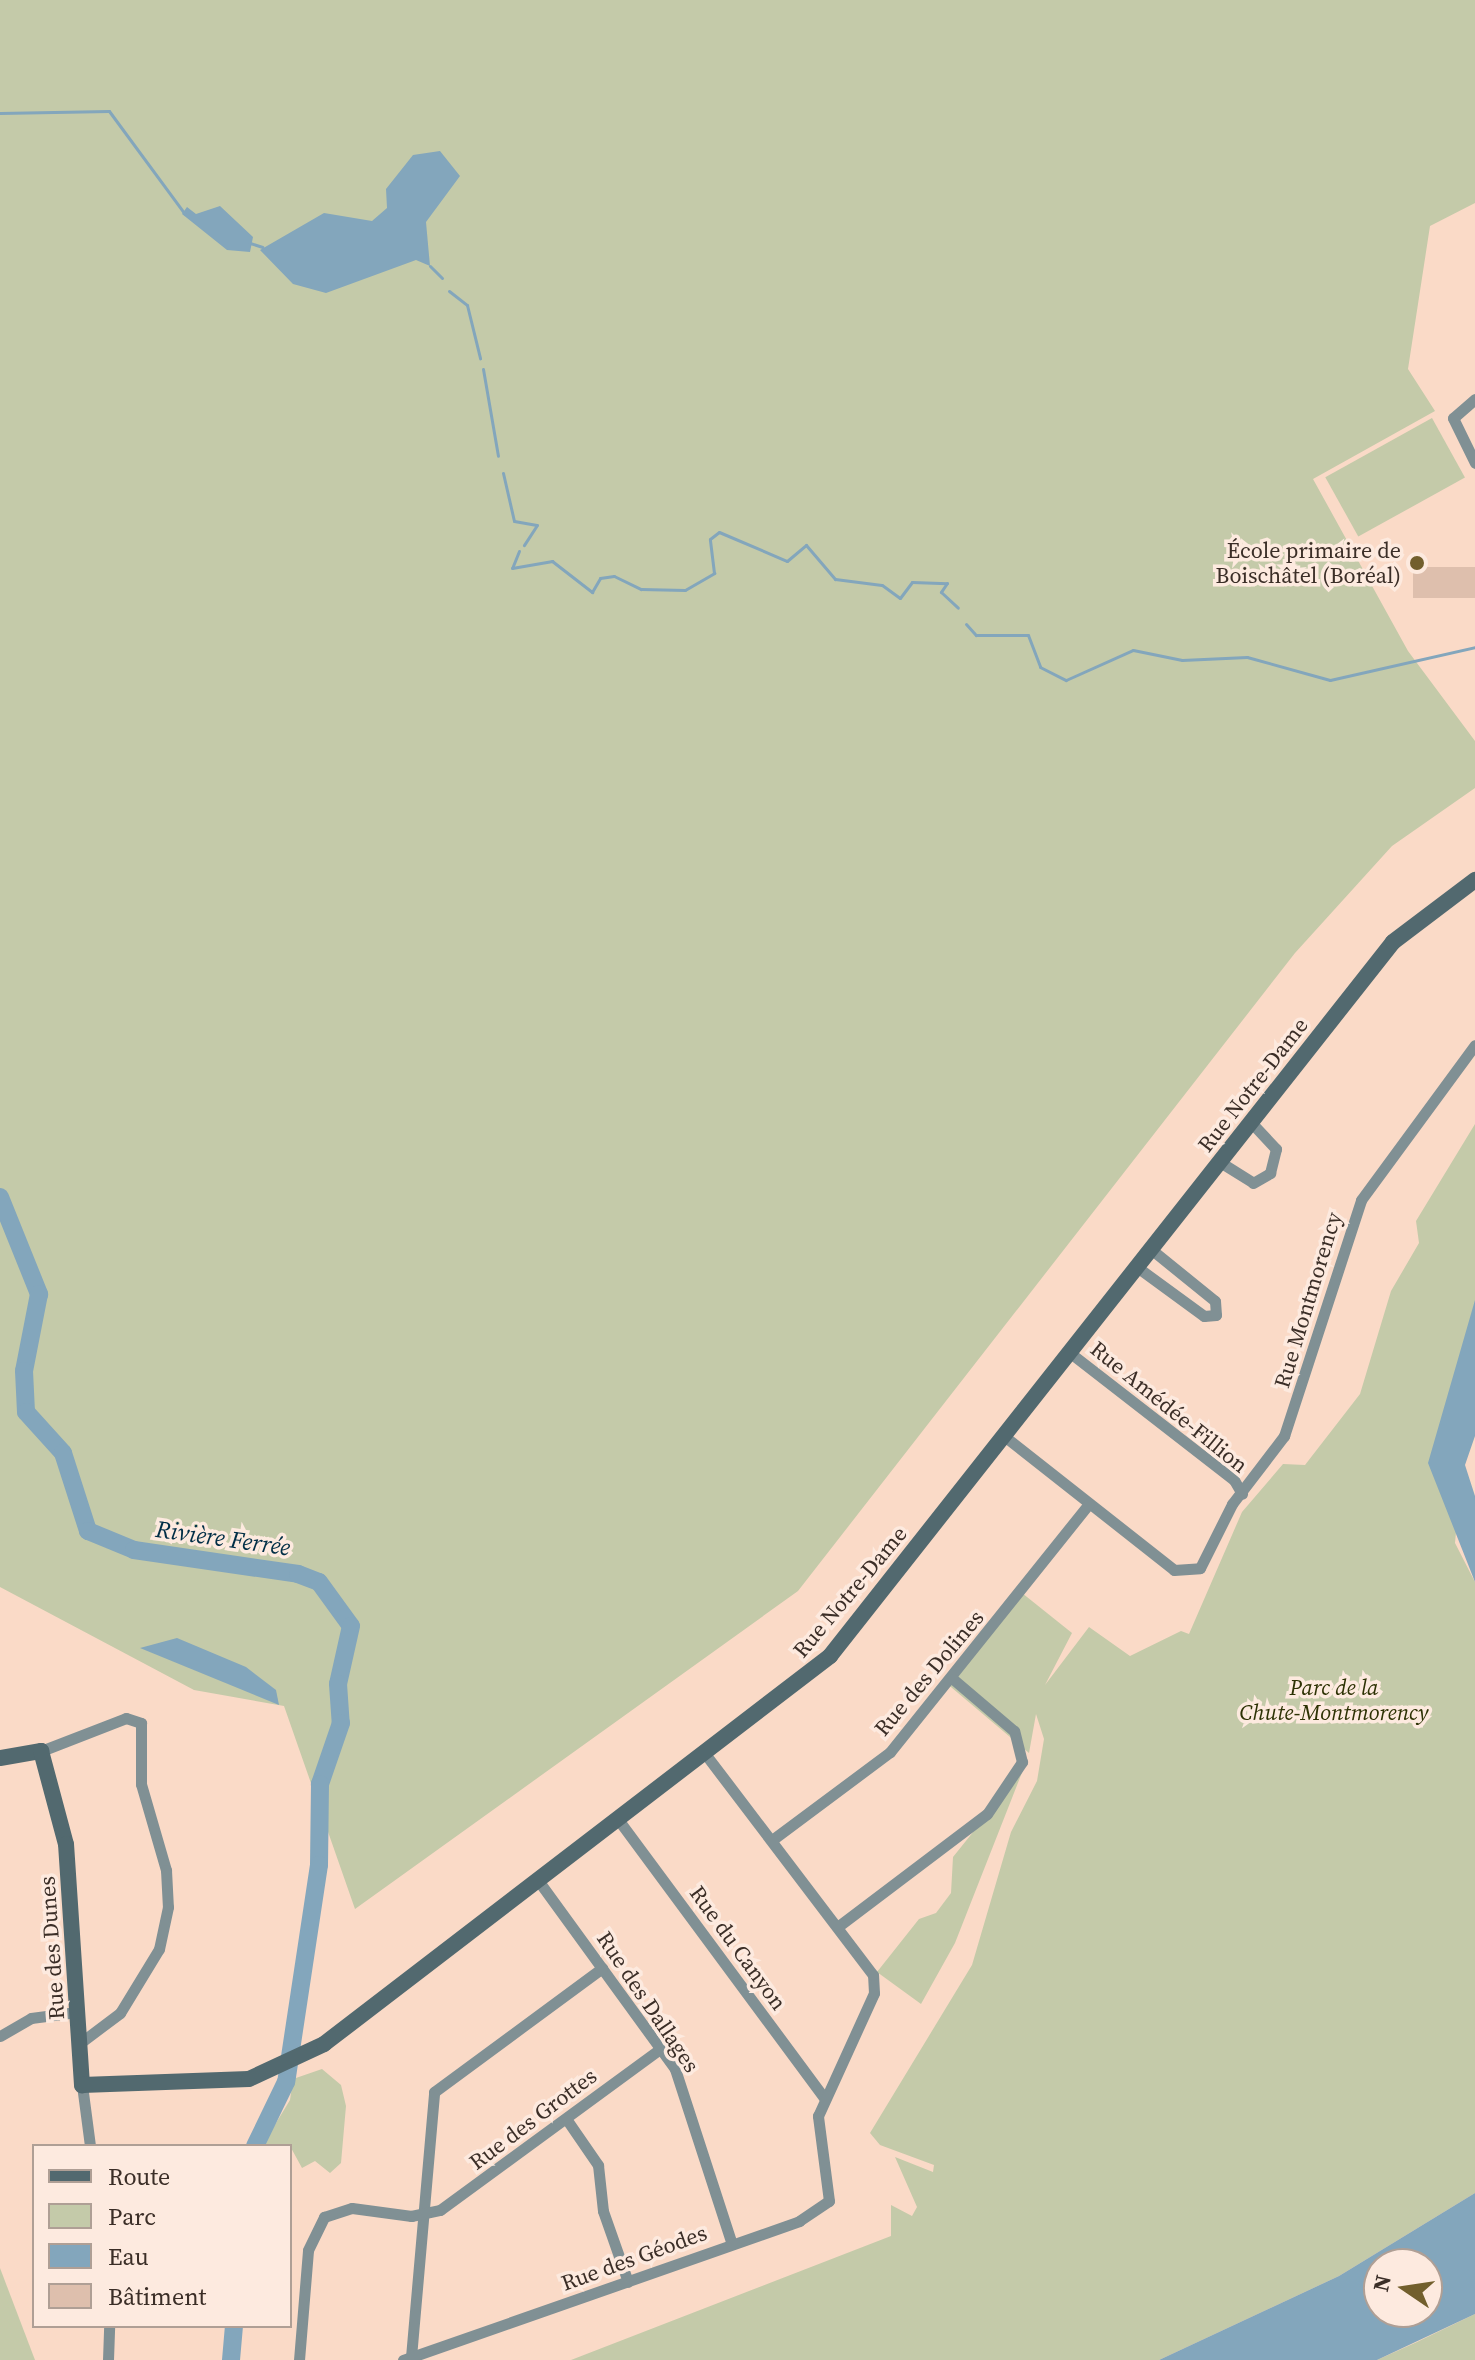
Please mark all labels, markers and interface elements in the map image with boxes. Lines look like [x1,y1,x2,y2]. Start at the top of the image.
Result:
place label: École primaire de Boischâtel (Boréal) [1216,537,1401,588]
marker: École primaire de Boischâtel (Boréal) [1408,554,1426,572]
street label: Rue Notre-Dame [1192,1013,1314,1157]
street label: Rue Montmorency [1269,1209,1347,1391]
street label: Rue Amédée-Fillion [1085,1335,1253,1479]
water label: Rivière Ferrée [154,1514,292,1562]
street label: Rue Notre-Dame [787,1521,913,1663]
street label: Rue des Dolines [869,1605,989,1741]
park label: Parc de la Chute-Montmorency [1240,1674,1428,1726]
street label: Rue des Dunes [34,1875,70,2021]
street label: Rue du Canyon [684,1881,792,2015]
street label: Rue des Dallages [591,1927,705,2077]
street label: Rue des Grottes [464,2063,602,2175]
legend [32,2144,292,2328]
text: Route [108,2160,170,2193]
text: Parc [108,2200,156,2233]
street label: Rue des Géodes [558,2219,710,2297]
text: Eau [108,2240,149,2273]
north arrow [1363,2248,1443,2328]
text: N [1365,2272,1398,2294]
text: Bâtiment [108,2280,206,2313]

